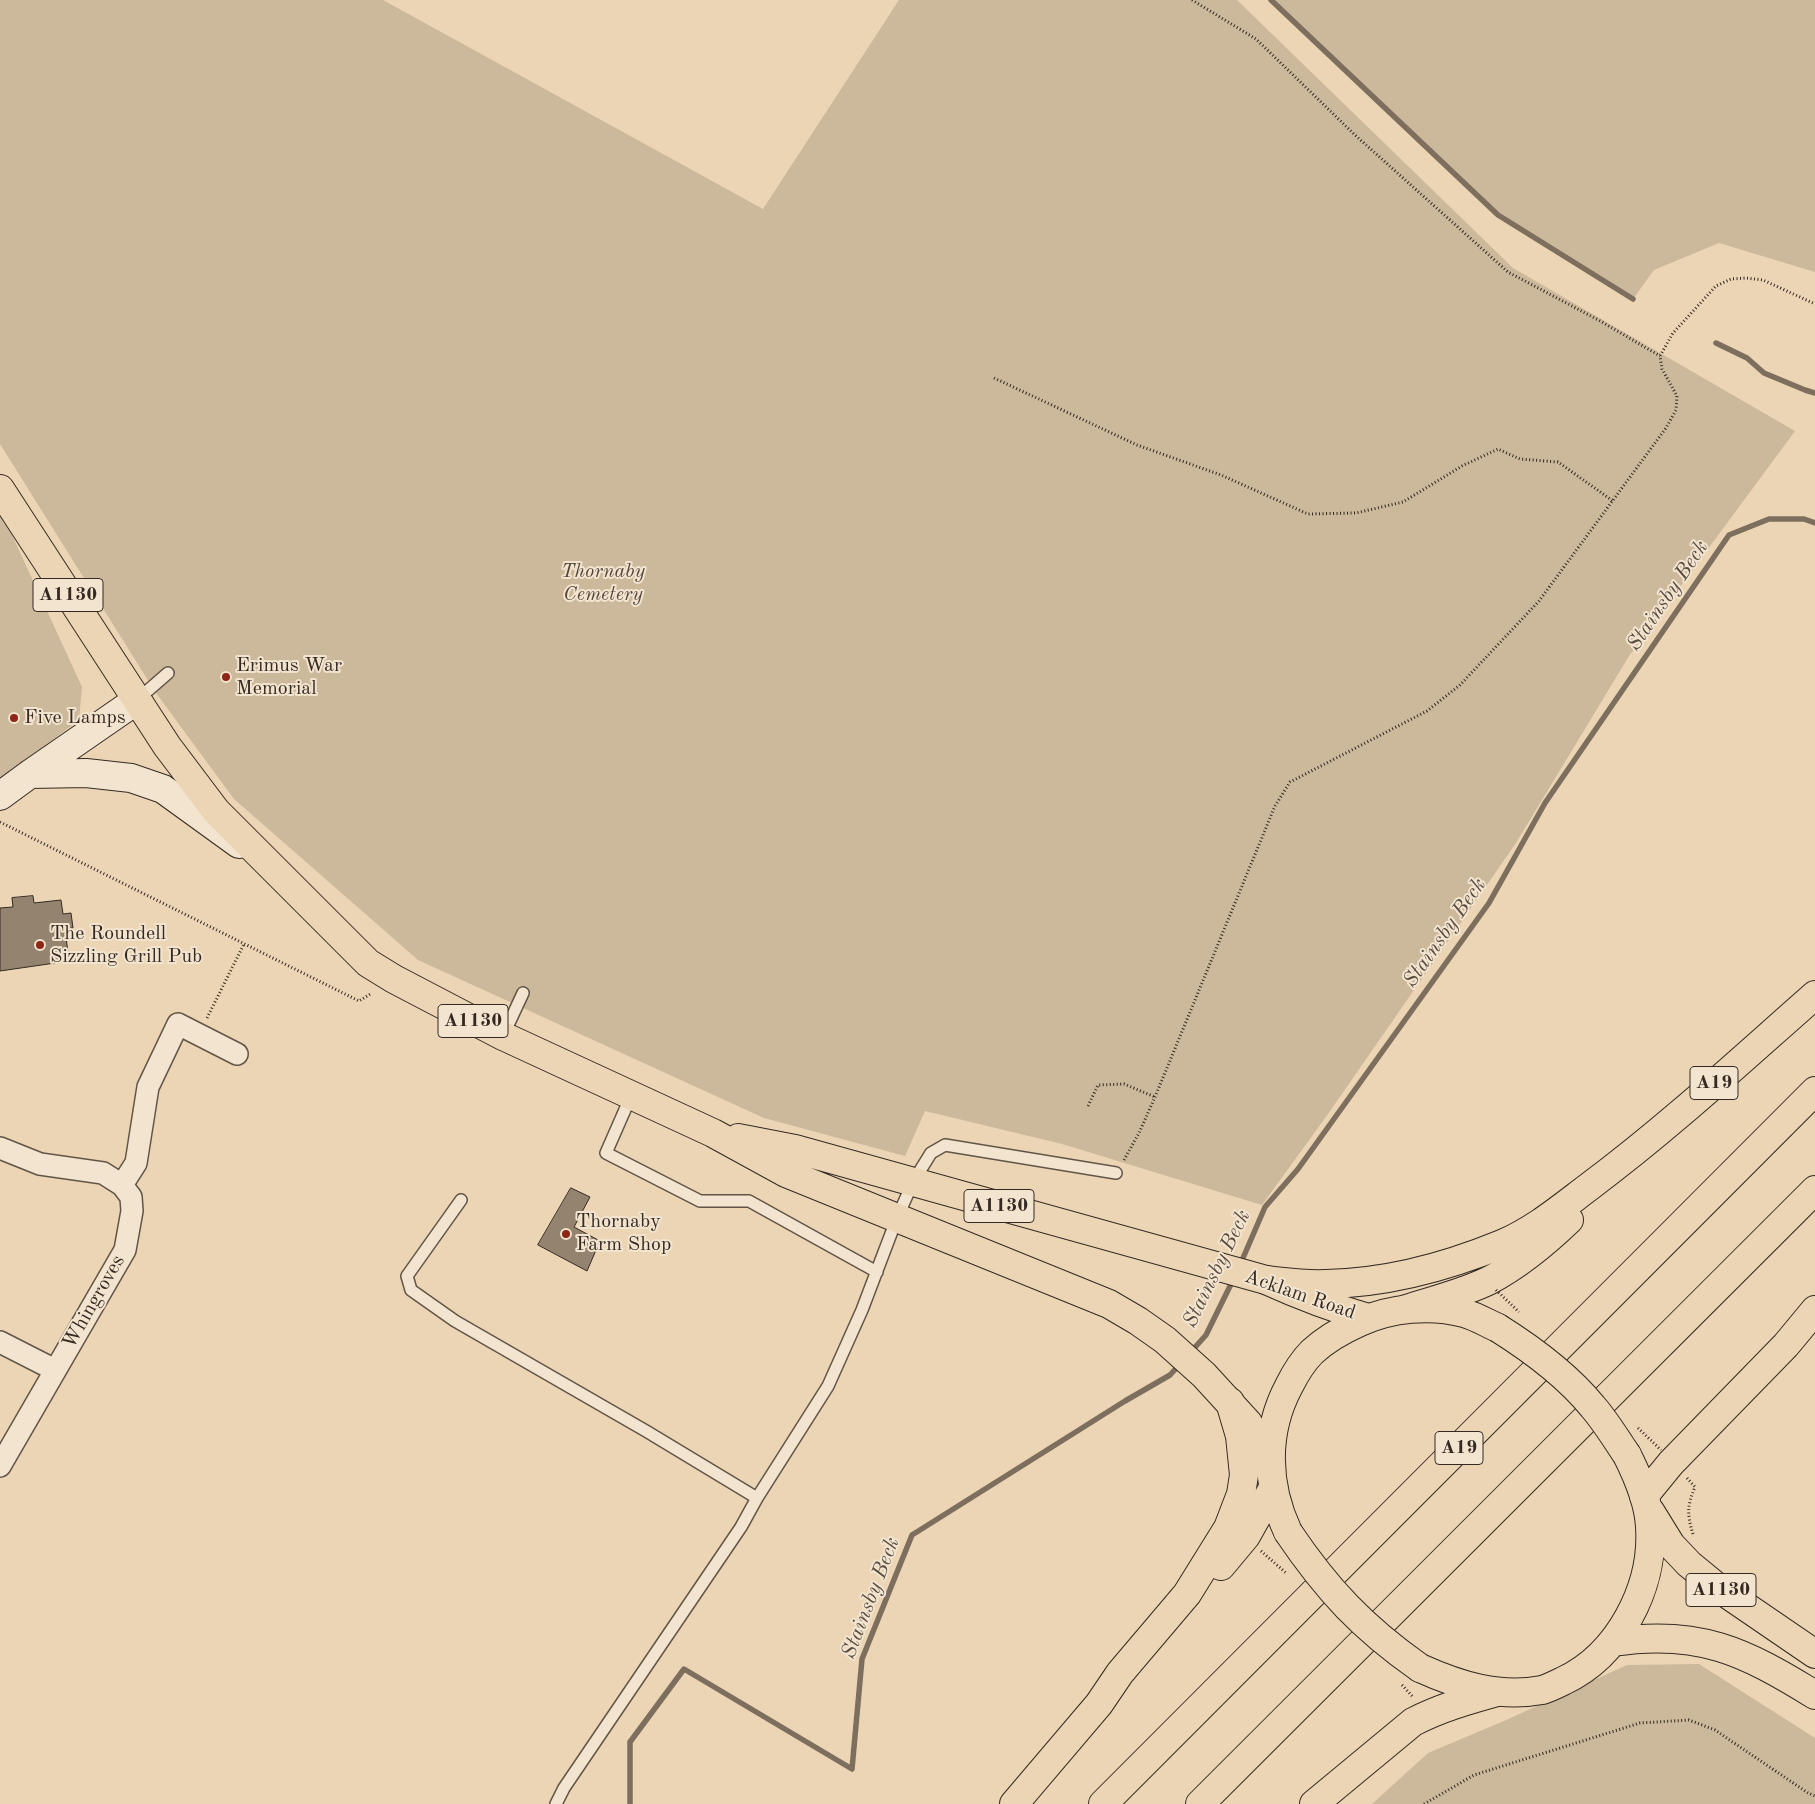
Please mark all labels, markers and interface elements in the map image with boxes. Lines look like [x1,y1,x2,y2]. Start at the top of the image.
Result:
water label: Stainsby Beck [1622,536,1714,656]
park label: Thornaby Cemetery [561,560,645,607]
road number: A1130 [33,578,103,612]
place label: Erimus War Memorial [236,654,342,701]
marker: Erimus War Memorial [220,671,232,683]
place label: Five Lamps [24,706,126,730]
marker: Five Lamps [8,712,20,724]
water label: Stainsby Beck [1398,873,1492,993]
place label: The Roundell Sizzling Grill Pub [50,922,202,969]
marker: The Roundell Sizzling Grill Pub [34,939,46,951]
road number: A1130 [438,1004,508,1038]
road number: A19 [1690,1066,1738,1100]
road number: A1130 [964,1190,1034,1222]
water label: Stainsby Beck [1178,1206,1256,1332]
place label: Thornaby Farm Shop [576,1210,671,1257]
marker: Thornaby Farm Shop [560,1228,572,1240]
street label: Whingroves [58,1251,130,1353]
street label: Acklam Road [1241,1265,1359,1325]
road number: A19 [1435,1432,1483,1465]
water label: Stainsby Beck [836,1534,906,1662]
road number: A1130 [1686,1574,1756,1606]

